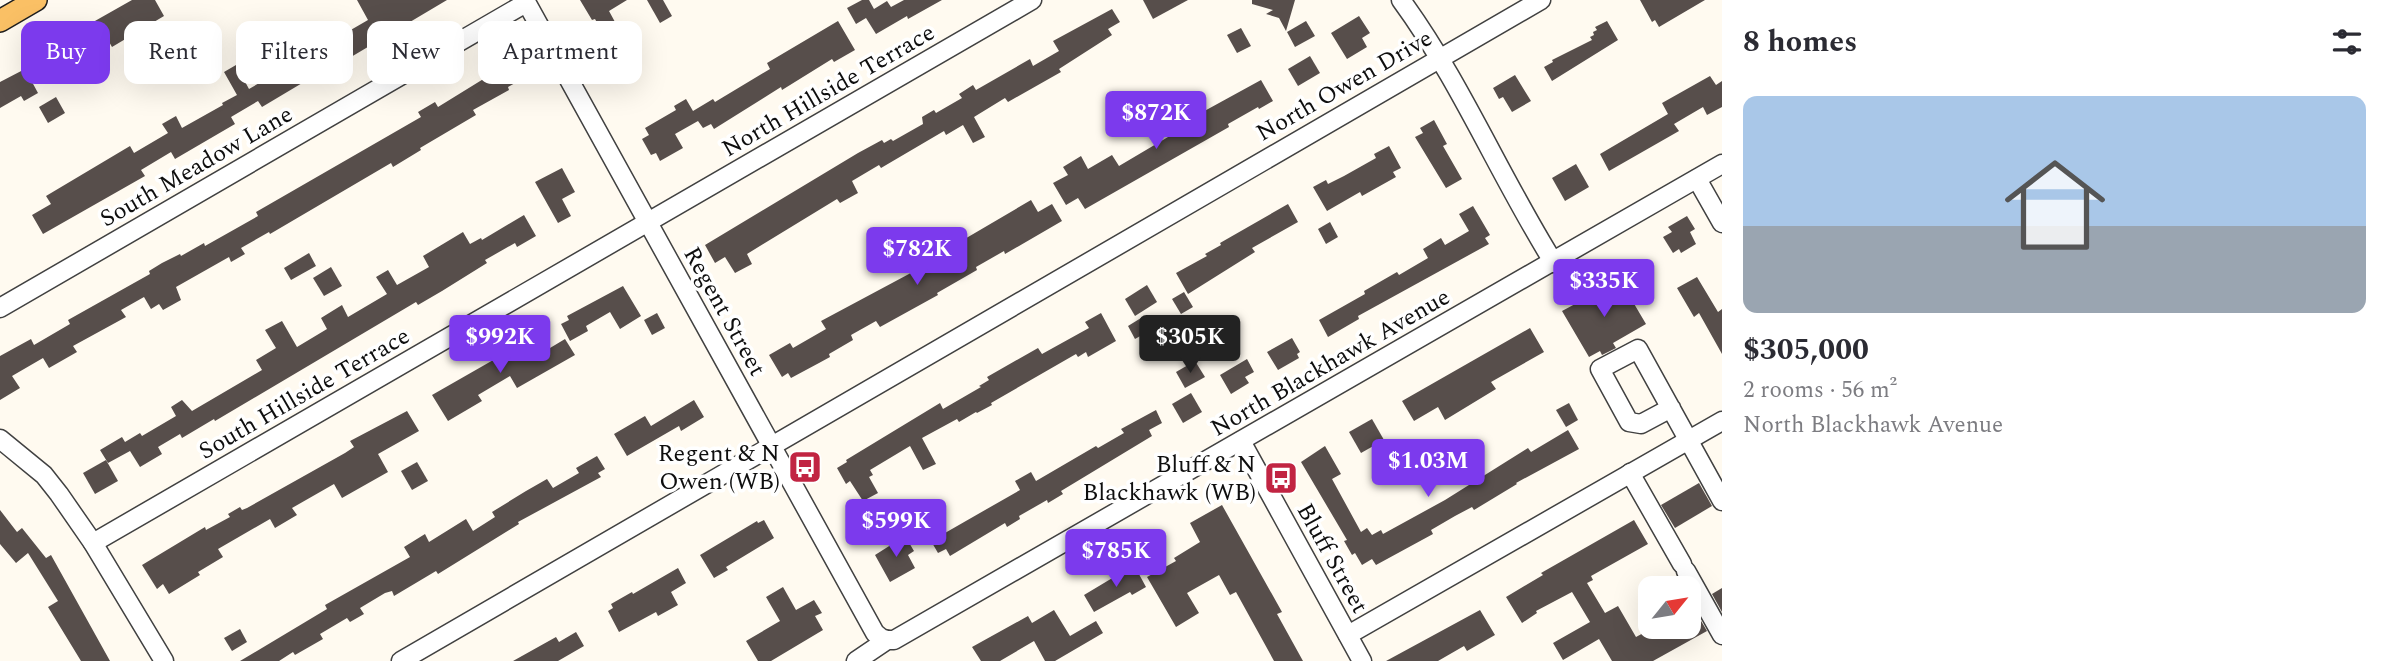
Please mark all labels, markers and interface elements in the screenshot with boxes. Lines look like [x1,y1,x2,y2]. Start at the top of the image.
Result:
street label: North Hillside Terrace [715,15,942,167]
text: 8 homes [1743,19,1857,65]
chip: Buy [21,21,110,84]
chip: Rent [124,21,222,84]
chip: Filters [236,21,353,84]
chip: New [367,21,464,84]
chip: Apartment [478,21,642,84]
street label: North Owen Drive [1250,21,1439,151]
icon: filters [2328,23,2366,61]
pin: $872K [1107,92,1205,151]
text: $872K [1121,96,1191,131]
street label: South Meadow Lane [93,97,300,237]
icon: home [1992,142,2118,268]
pin: $782K [868,228,966,287]
text: $782K [882,232,952,267]
street label: Regent Street [674,240,775,383]
pin: $335K [1555,260,1653,319]
text: $335K [1569,264,1639,299]
street label: North Blackhawk Avenue [1204,279,1457,446]
pin: $992K [451,316,549,375]
pin: $305K [1141,316,1239,375]
street label: South Hillside Terrace [192,319,417,469]
text: $992K [465,320,535,355]
text: $305K [1155,320,1225,355]
text: $305,000 [1743,327,1869,373]
text: 2 rooms · 56 m² [1743,373,1897,408]
text: North Blackhawk Avenue [1743,408,2003,443]
place label: Regent & N Owen (WB) [658,436,780,500]
pin: $1.03M [1371,440,1485,499]
text: $1.03M [1388,444,1468,479]
place label: Bluff & N Blackhawk (WB) [1083,447,1256,511]
bus stop icon: Regent & N Owen (WB) [786,448,824,486]
bus stop icon: Bluff & N Blackhawk (WB) [1262,459,1300,497]
street label: Bluff Street [1287,497,1377,620]
pin: $599K [847,500,945,559]
text: $599K [861,504,931,539]
pin: $785K [1067,530,1165,589]
text: $785K [1081,534,1151,569]
north arrow [1638,576,1701,639]
map controls [1638,576,1701,639]

